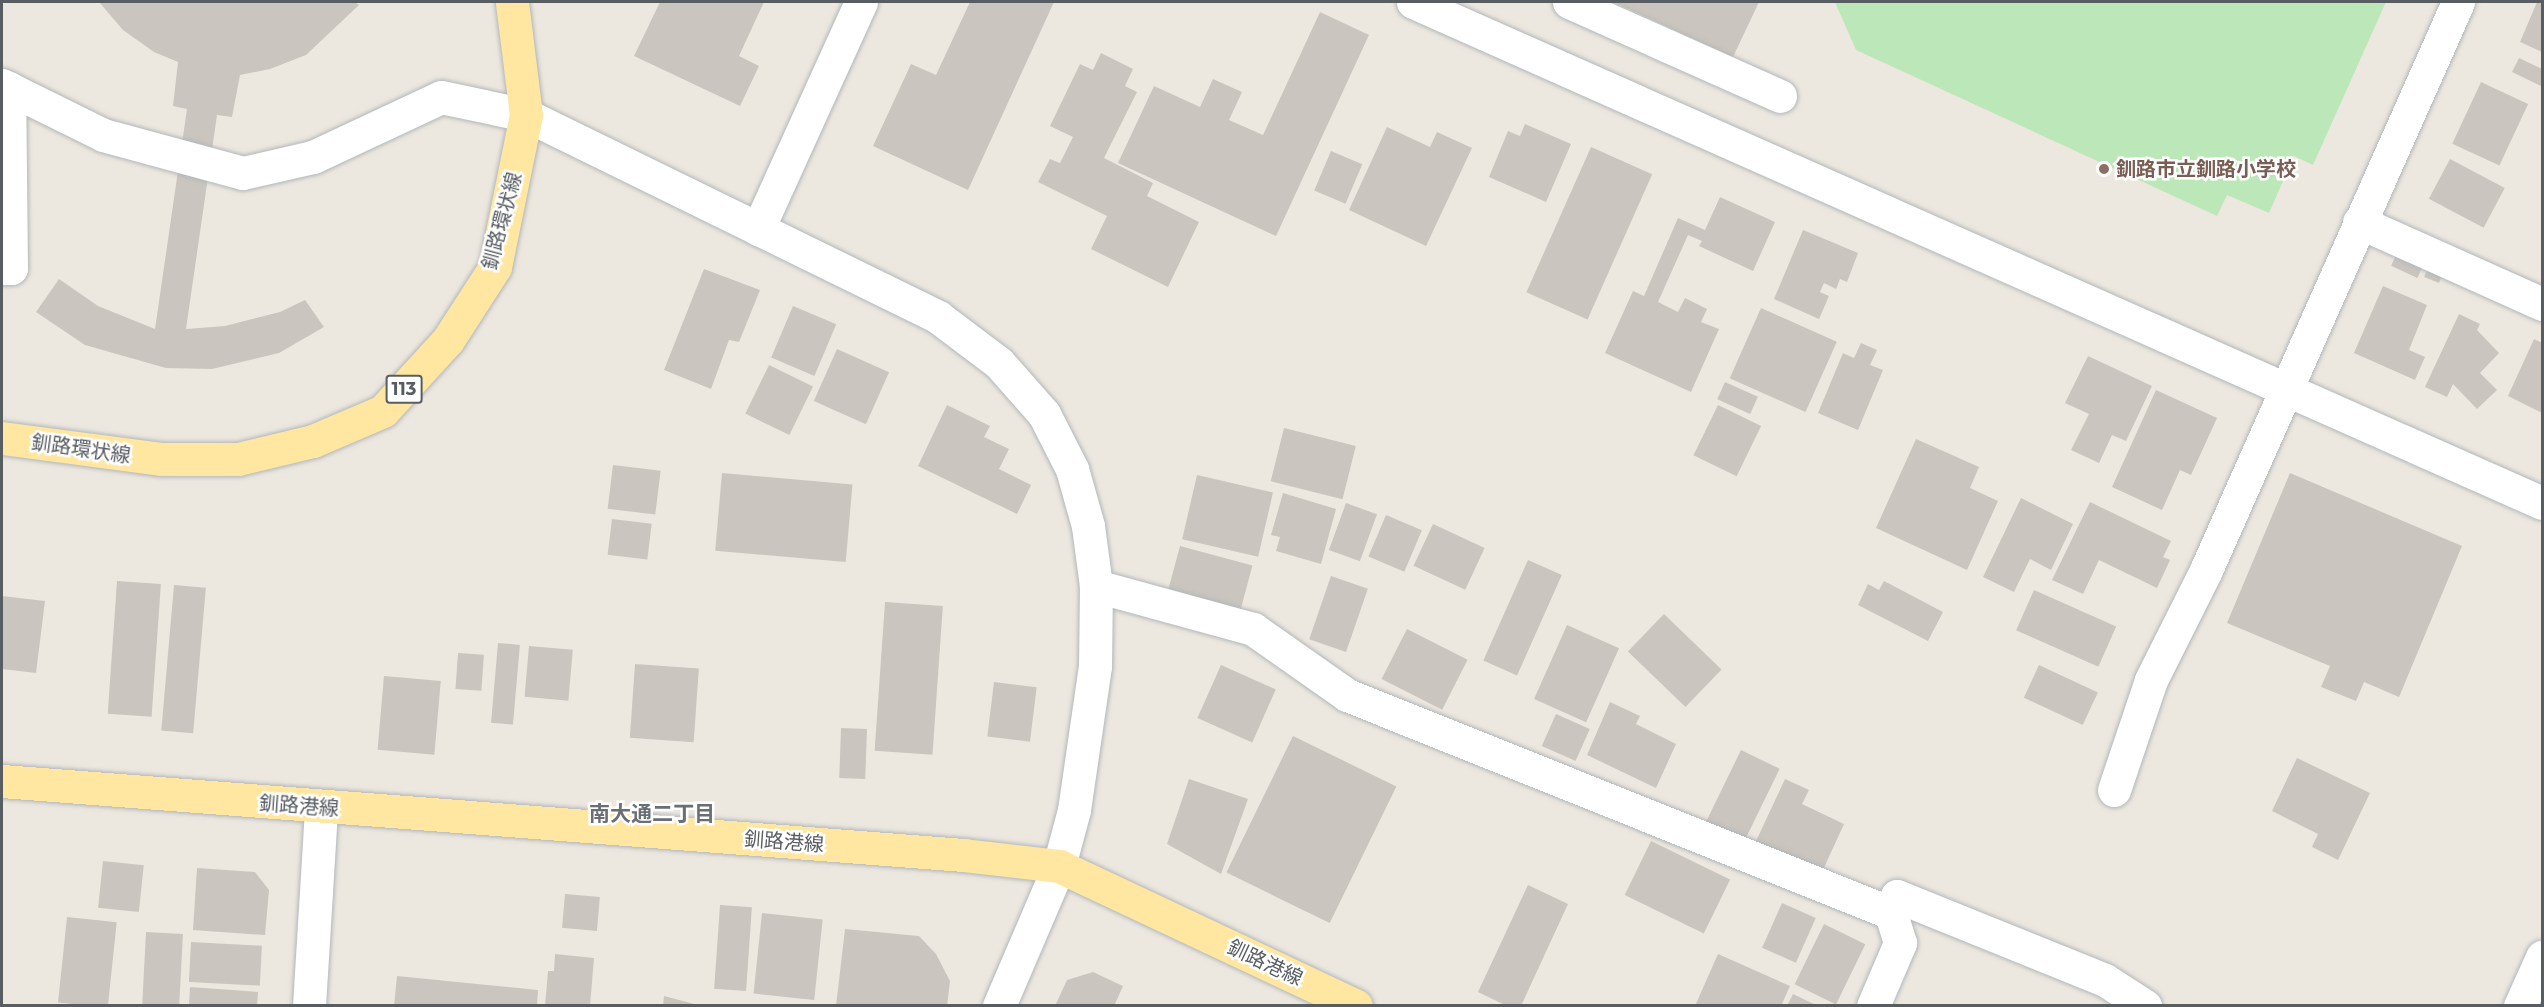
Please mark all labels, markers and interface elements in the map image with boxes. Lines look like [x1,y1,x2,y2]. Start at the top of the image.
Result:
place label: 釧路市立釧路小学校 [2116,157,2296,181]
marker: 釧路市立釧路小学校 [2097,162,2111,176]
street label: 釧路環状線 [477,170,527,272]
road number: 113 [384,374,424,404]
street label: 釧路環状線 [30,430,132,468]
street label: 釧路港線 [258,791,340,821]
district label: 南大通二丁目 [589,801,715,827]
street label: 釧路港線 [743,827,825,857]
street label: 釧路港線 [1224,935,1306,991]

